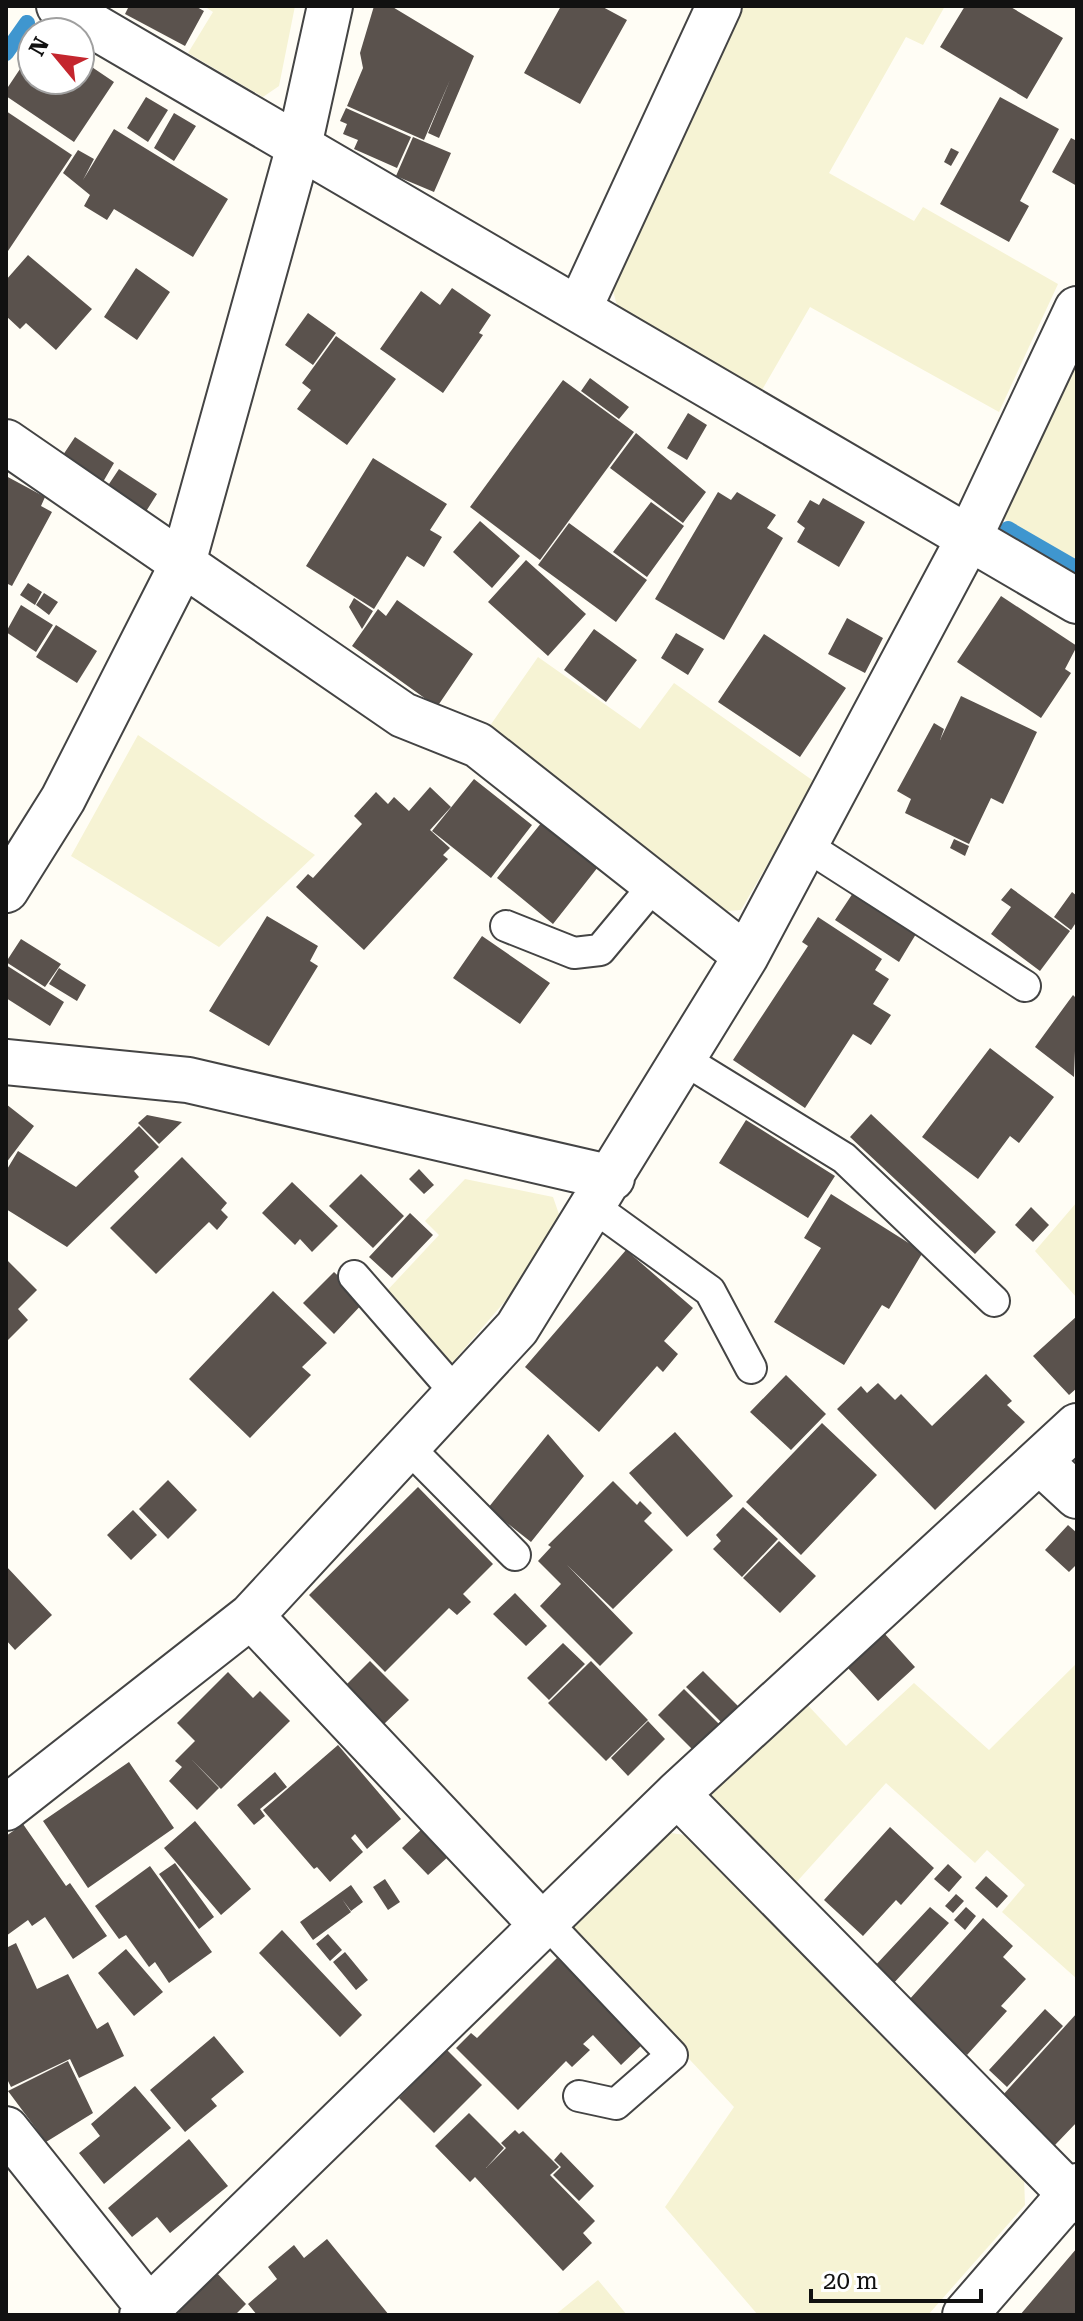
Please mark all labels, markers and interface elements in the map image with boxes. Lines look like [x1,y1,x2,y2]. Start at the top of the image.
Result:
north arrow [16,16,96,96]
text: N [24,33,54,60]
scale bar [811,2253,981,2303]
text: 20 m [823,2267,878,2295]

